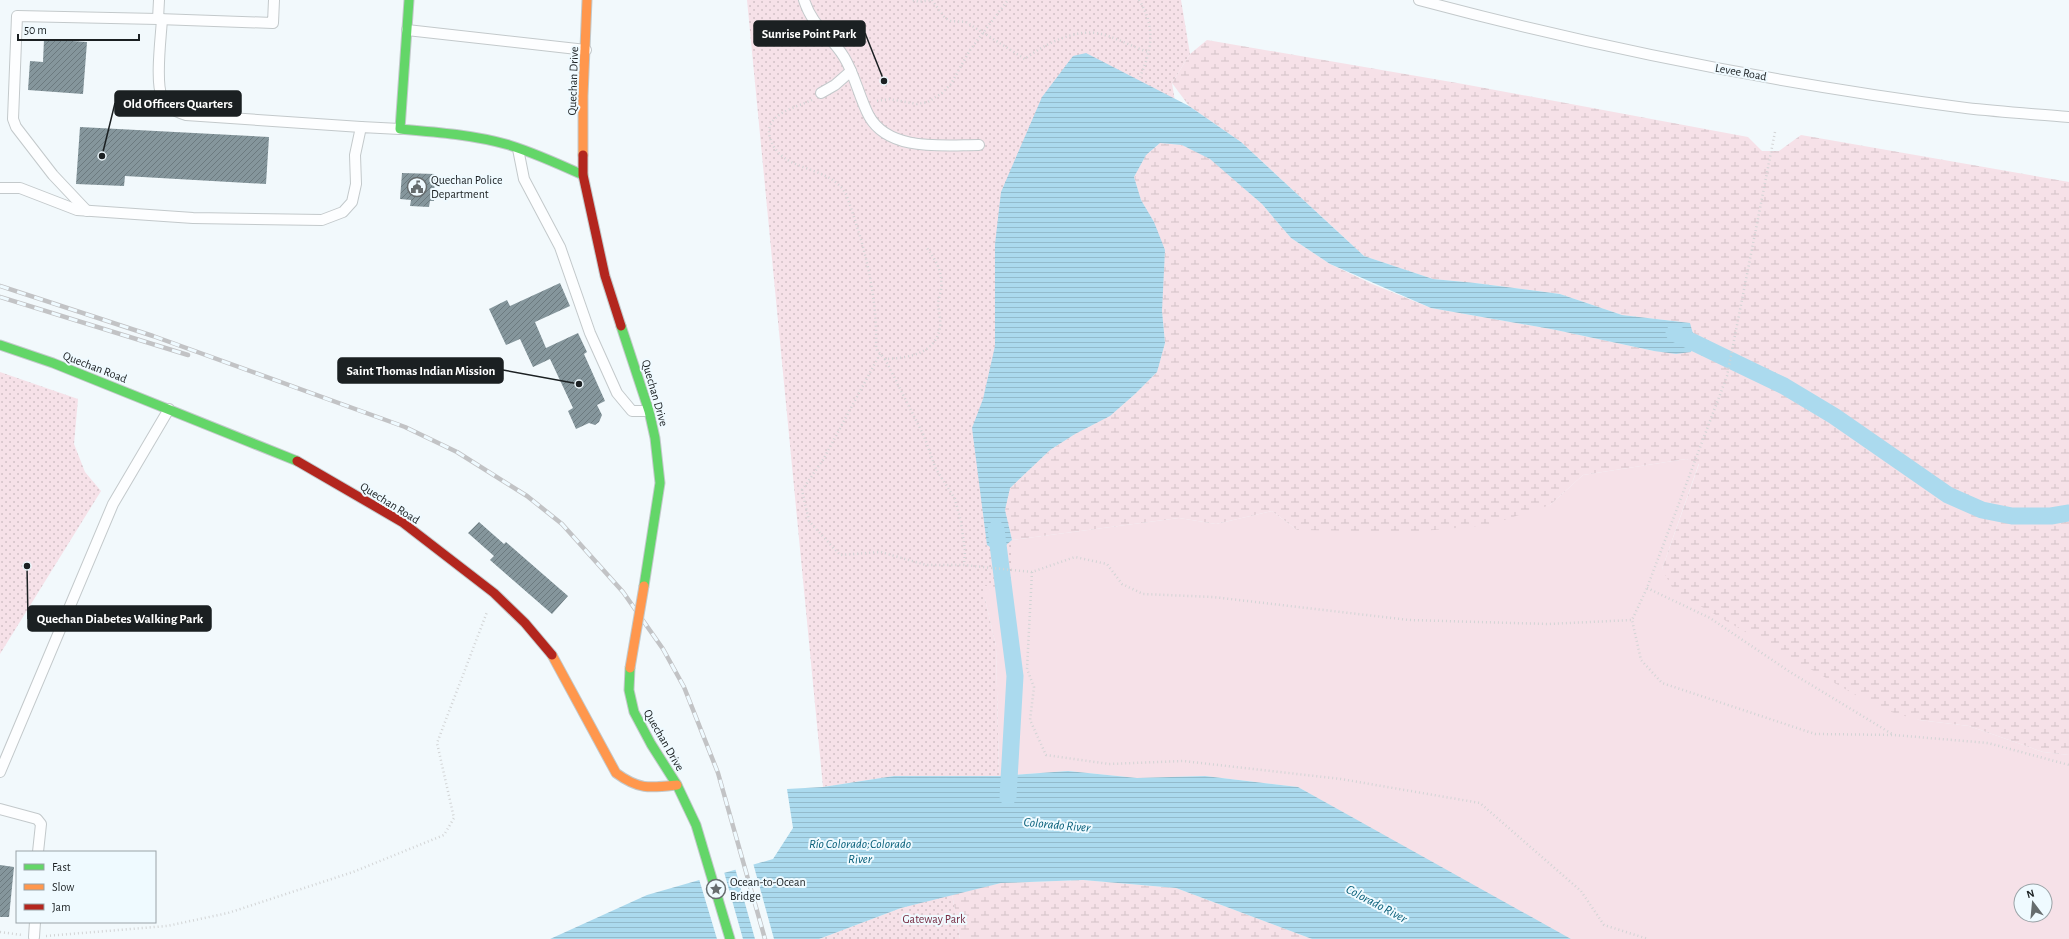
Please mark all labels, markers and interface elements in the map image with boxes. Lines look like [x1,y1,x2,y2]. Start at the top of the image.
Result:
scale bar [18,16,139,42]
callout: Sunrise Point Park [754,21,865,46]
text: 50 m [24,24,47,36]
text: Sunrise Point Park [762,28,857,41]
street label: Quechan Drive [566,46,581,116]
street label: Levee Road [1714,62,1768,82]
callout: Old Officers Quarters [115,91,241,116]
text: Old Officers Quarters [123,98,233,111]
place label: Quechan Police Department [431,174,502,200]
public building icon: Quechan Police Department [406,176,428,198]
street label: Quechan Road [61,349,129,386]
callout: Saint Thomas Indian Mission [338,358,503,383]
street label: Quechan Drive [639,358,670,428]
text: Saint Thomas Indian Mission [347,365,496,378]
street label: Quechan Road [358,480,422,527]
callout: Quechan Diabetes Walking Park [28,606,211,631]
text: Quechan Diabetes Walking Park [37,613,204,626]
street label: Quechan Drive [641,707,686,773]
water label: Colorado River [1023,816,1092,835]
water label: Río Colorado;Colorado River [809,838,911,866]
legend [16,851,156,923]
text: Fast [52,861,71,873]
place label: Ocean-to-Ocean Bridge [730,876,806,902]
place icon: Ocean-to-Ocean Bridge [705,878,727,900]
text: Slow [52,881,74,893]
water label: Colorado River [1344,883,1410,926]
north arrow [2013,883,2053,923]
text: N [2025,888,2036,900]
text: Jam [52,901,71,913]
park label: Gateway Park [903,913,966,926]

